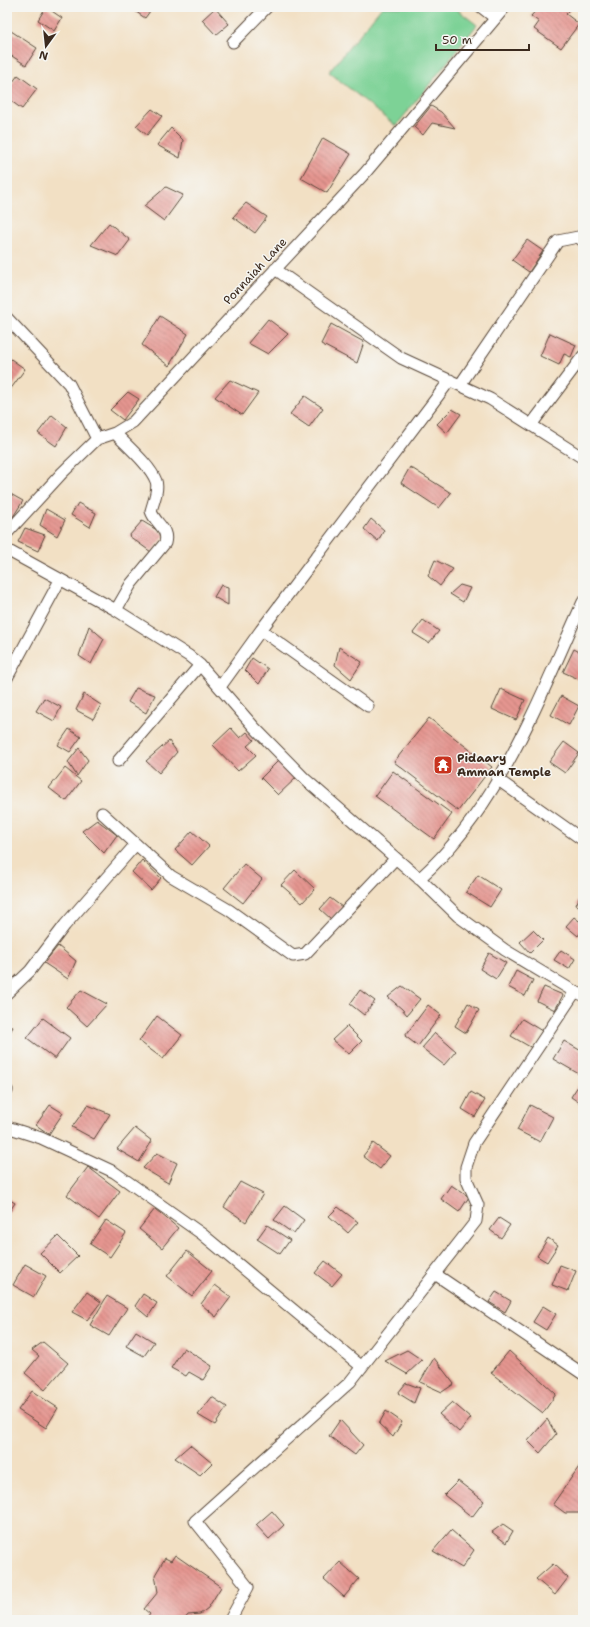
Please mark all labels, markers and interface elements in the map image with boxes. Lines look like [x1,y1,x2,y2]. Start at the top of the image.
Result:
north arrow [26,26,66,66]
scale bar [436,26,529,52]
text: 50 m [442,32,472,48]
text: N [37,47,50,64]
street label: Ponnaiah Lane [220,234,290,308]
place label: Pidaary Amman Temple [457,750,551,780]
temple icon: Pidaary Amman Temple [432,754,454,776]

